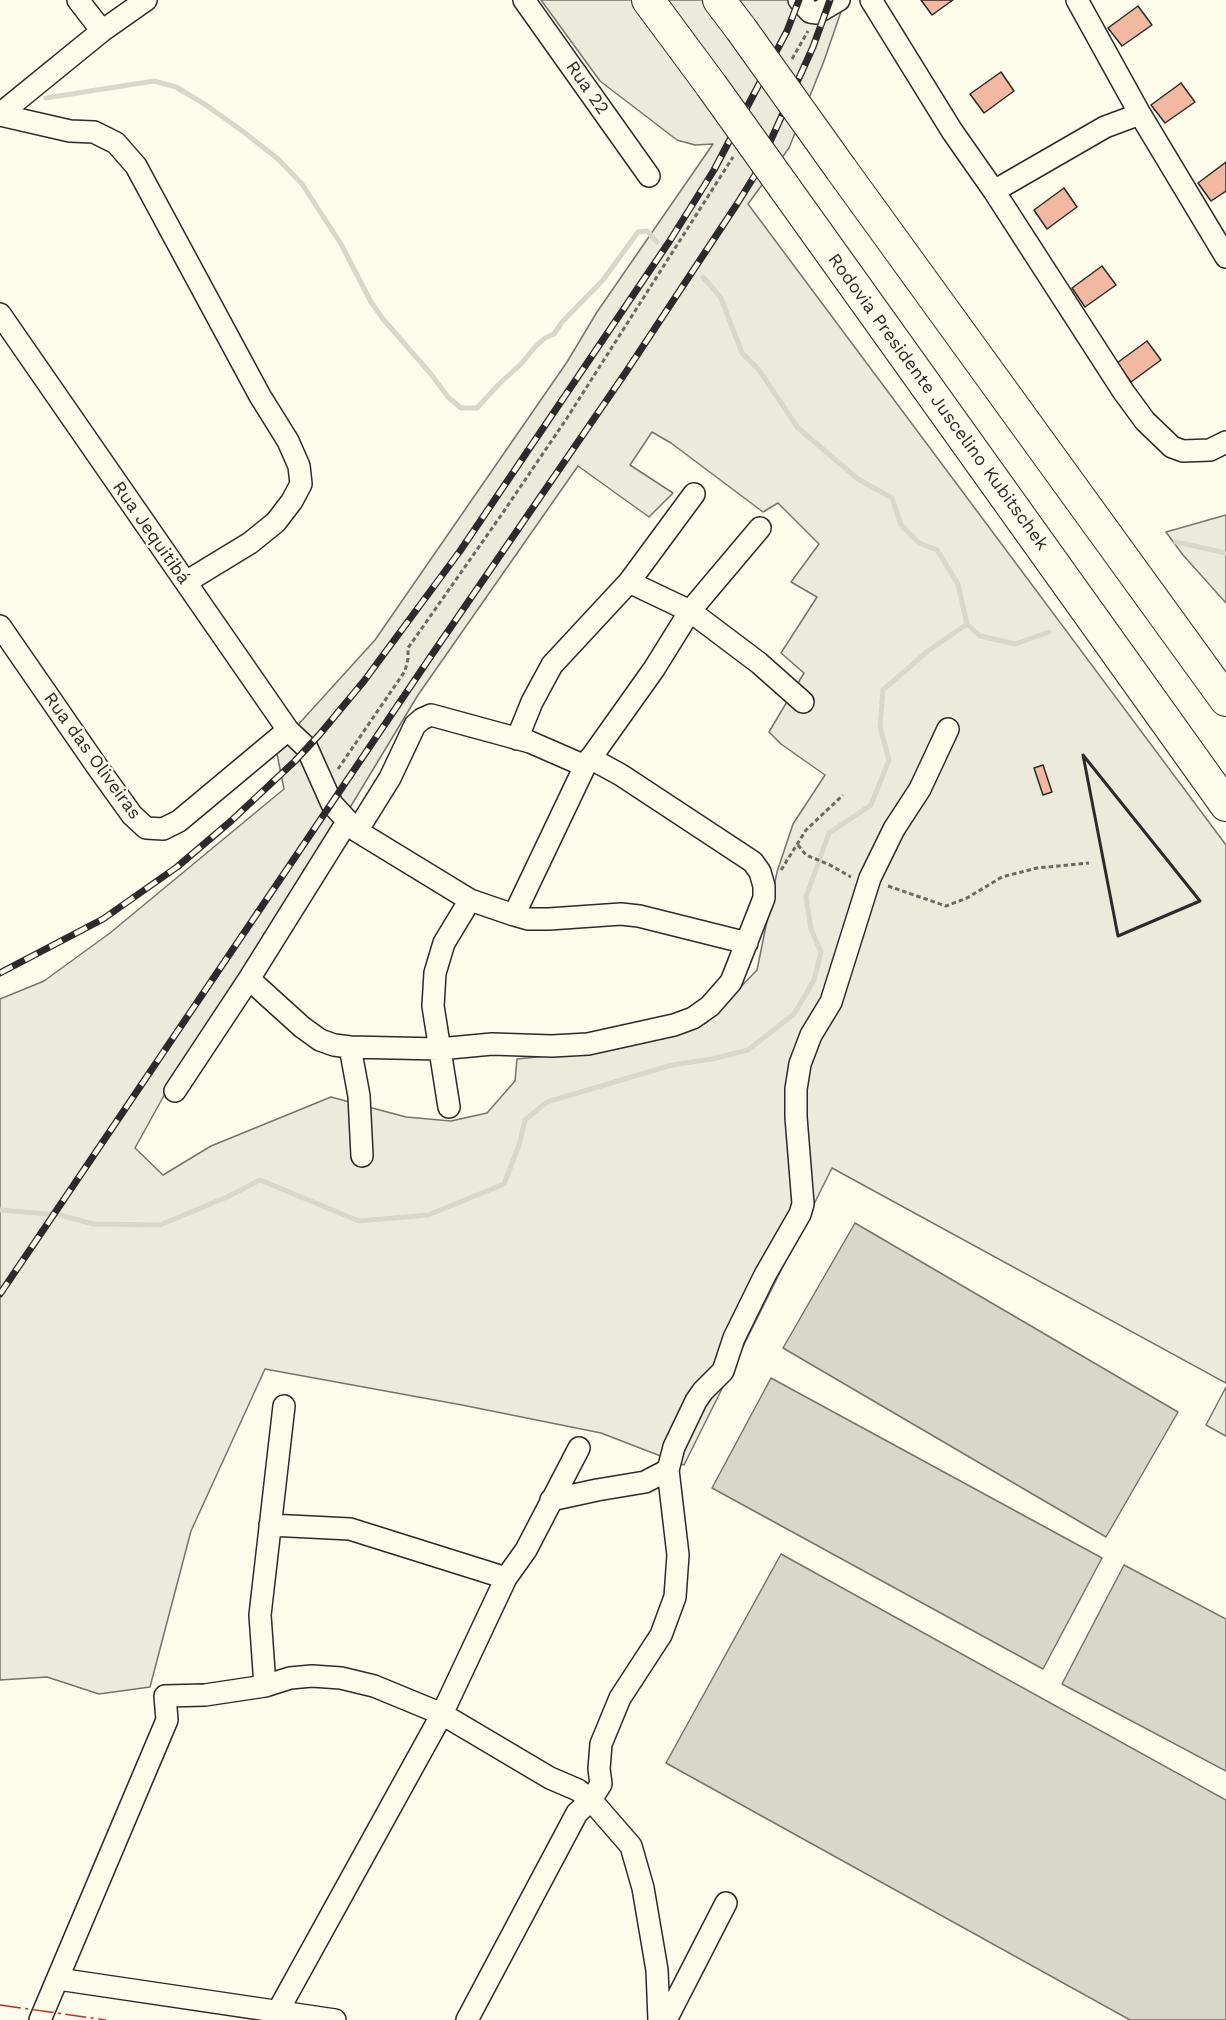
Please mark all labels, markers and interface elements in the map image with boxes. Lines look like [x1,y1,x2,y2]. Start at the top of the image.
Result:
street label: Rua 22 [561,57,613,119]
street label: Rodovia Presidente Juscelino Kubitschek [823,249,1053,555]
street label: Rua Jequitibá [108,477,194,589]
street label: Rua das Oliveiras [39,688,145,824]

